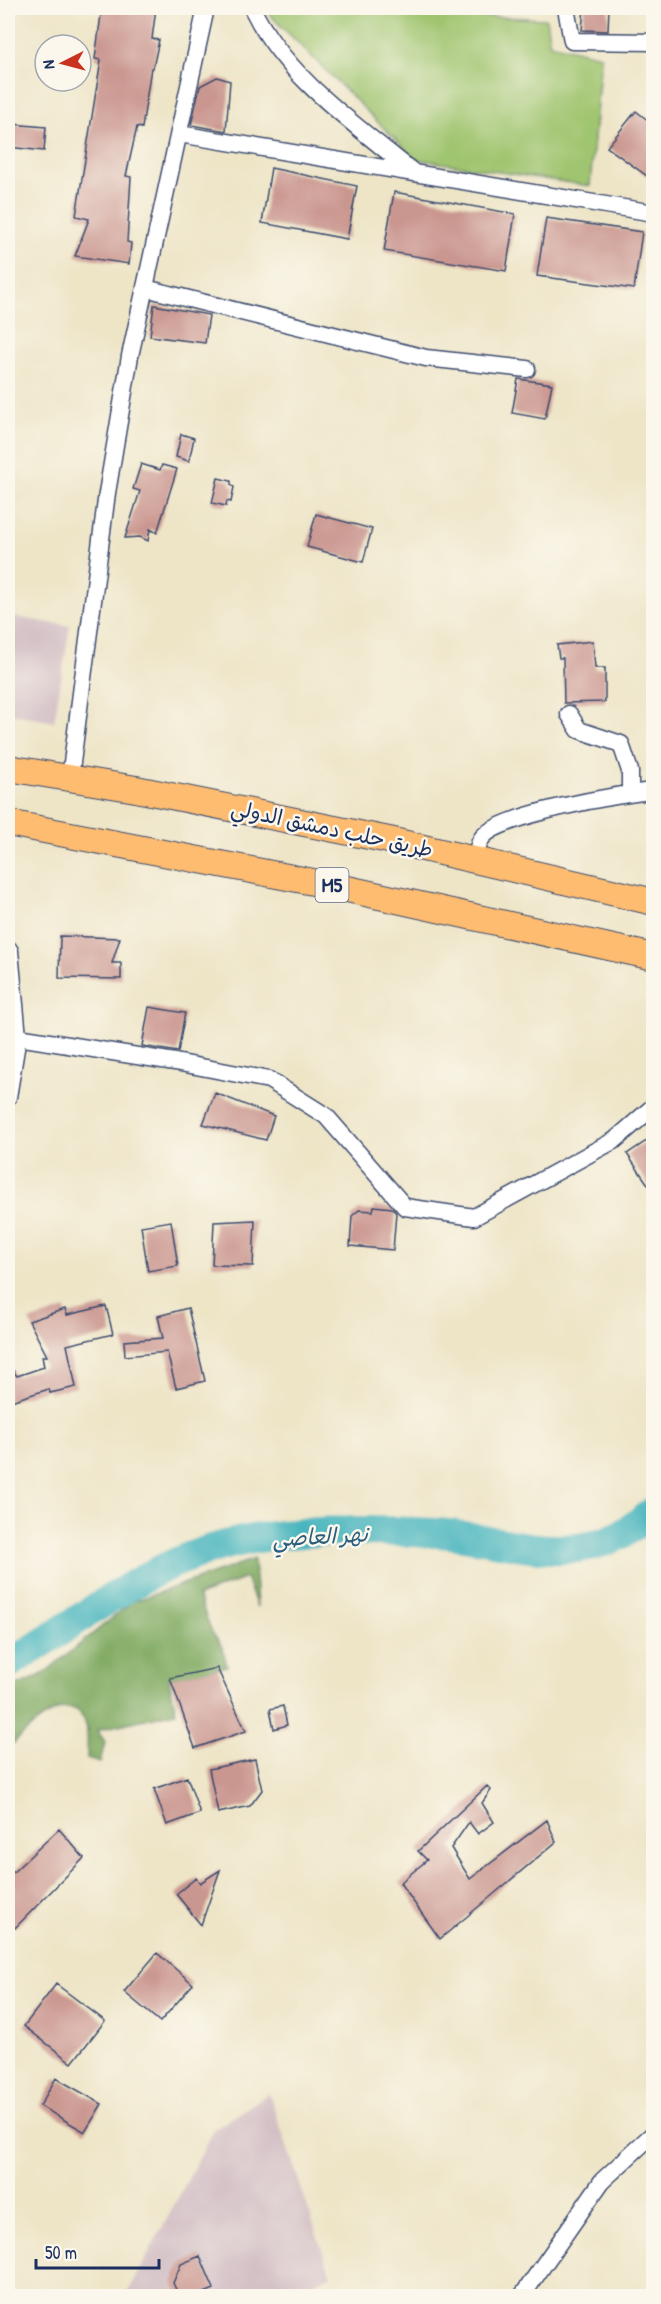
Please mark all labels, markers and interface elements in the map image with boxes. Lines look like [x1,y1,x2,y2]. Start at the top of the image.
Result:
north arrow [33,33,93,93]
text: N [37,59,59,70]
street label: طريق حلب دمشق الدولي [228,793,436,869]
road number: M5 [316,868,348,902]
water label: نهر العاصي [272,1518,371,1558]
scale bar [36,2232,159,2270]
text: 50 m [45,2240,77,2265]

